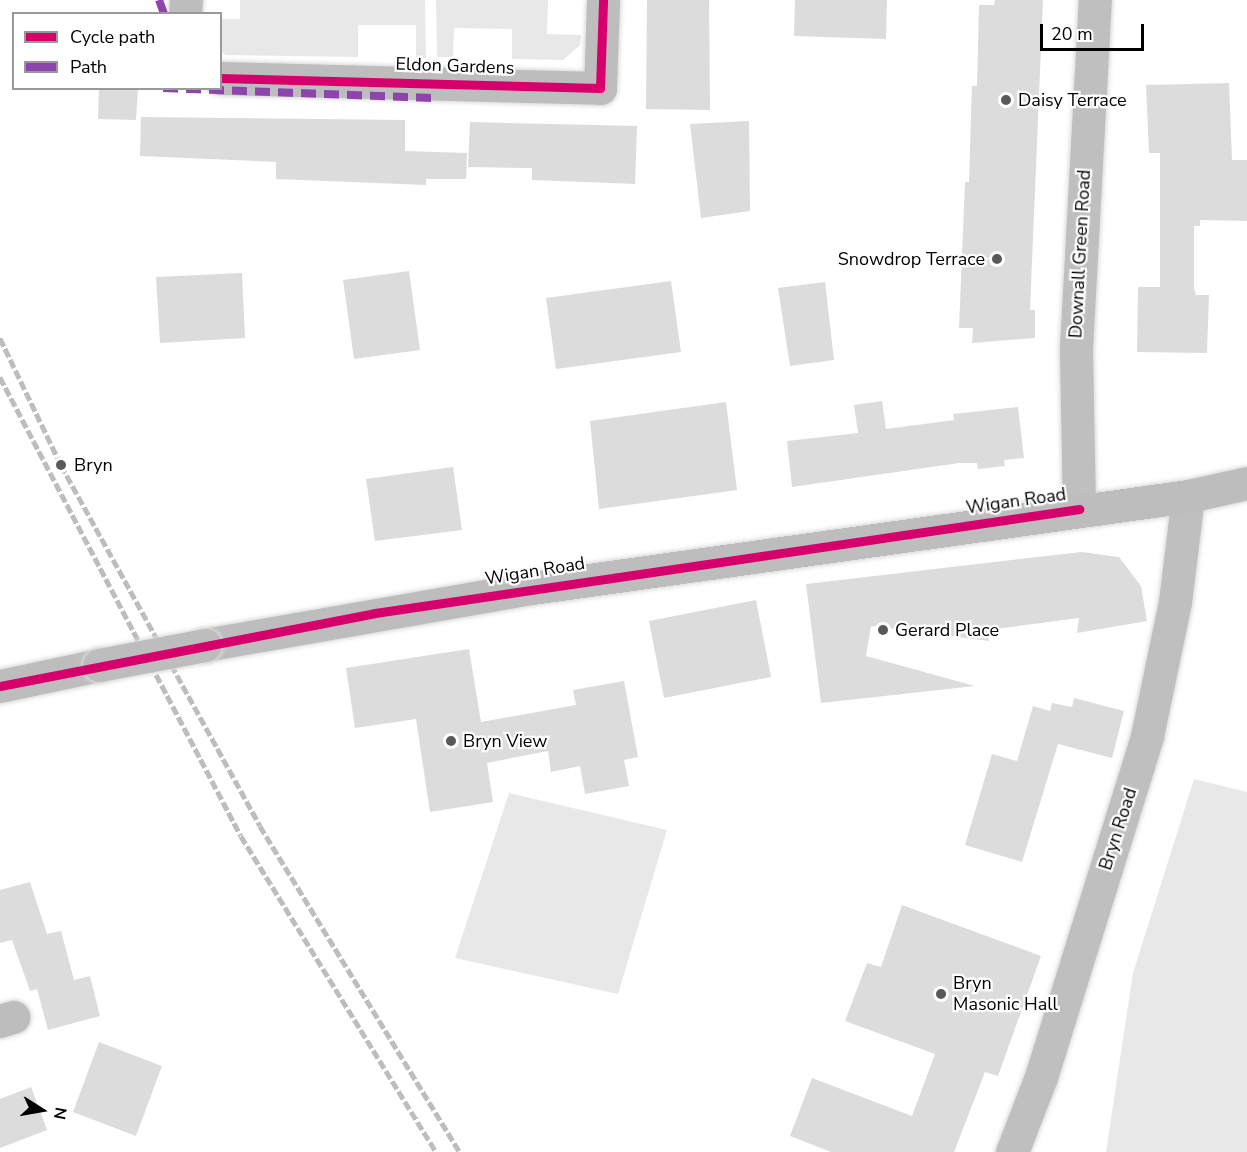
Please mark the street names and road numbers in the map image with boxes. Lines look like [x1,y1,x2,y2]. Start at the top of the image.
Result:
street label: Eldon Gardens [395,53,515,79]
street label: Downall Green Road [1065,169,1095,339]
street label: Wigan Road [965,483,1067,519]
street label: Wigan Road [484,552,586,590]
street label: Bryn Road [1095,785,1141,873]

